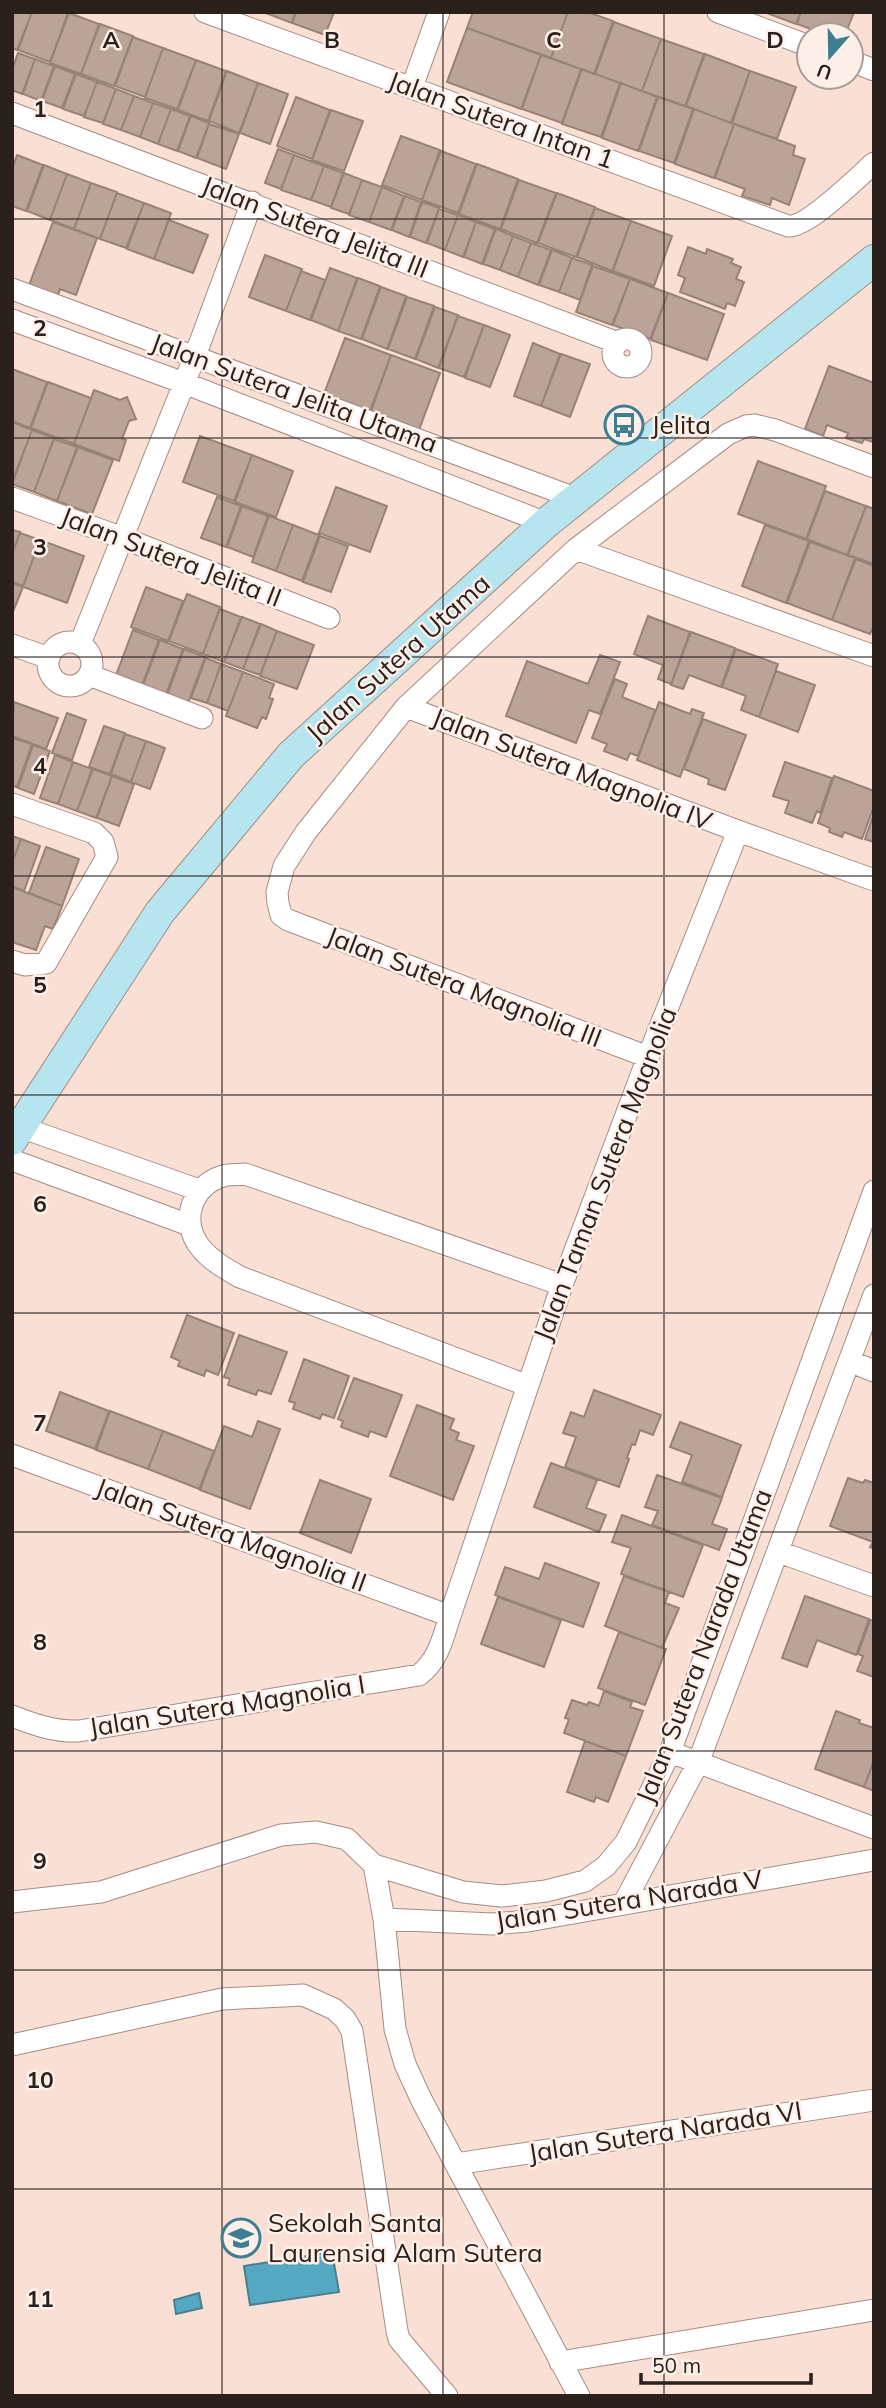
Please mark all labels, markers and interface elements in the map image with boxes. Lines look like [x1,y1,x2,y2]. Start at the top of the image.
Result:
north arrow [795,21,865,91]
text: A [102,25,120,54]
text: B [324,25,340,54]
text: C [546,25,562,54]
text: D [766,25,784,54]
text: U [813,58,835,86]
street label: Jalan Sutera Intan 1 [384,63,619,176]
text: 1 [33,94,47,123]
street label: Jalan Sutera Jelita III [197,168,433,285]
text: 2 [33,313,47,342]
street label: Jalan Sutera Jelita Utama [146,325,442,460]
bus stop icon: Jelita [603,404,645,446]
place label: Jelita [651,408,711,441]
street label: Jalan Sutera Jelita II [56,499,286,614]
text: 3 [33,532,47,561]
street label: Jalan Sutera Utama [299,566,496,749]
street label: Jalan Sutera Magnolia IV [427,700,718,838]
text: 4 [33,751,47,780]
street label: Jalan Sutera Magnolia III [322,919,607,1054]
text: 5 [33,970,47,999]
street label: Jalan Taman Sutera Magnolia [525,1002,684,1346]
text: 6 [33,1189,47,1218]
text: 7 [33,1408,47,1437]
street label: Jalan Sutera Magnolia II [91,1470,371,1599]
street label: Jalan Sutera Narada Utama [628,1484,779,1808]
text: 8 [33,1627,47,1656]
street label: Jalan Sutera Magnolia I [86,1667,367,1744]
text: 9 [33,1846,47,1875]
street label: Jalan Sutera Narada V [493,1862,766,1937]
text: 10 [26,2065,54,2094]
street label: Jalan Sutera Narada VI [526,2094,804,2169]
place label: Sekolah Santa Laurensia Alam Sutera [268,2206,543,2269]
school or university icon: Sekolah Santa Laurensia Alam Sutera [220,2217,262,2259]
text: 11 [26,2284,54,2313]
scale bar [641,2342,811,2386]
text: 50 m [652,2352,701,2378]

